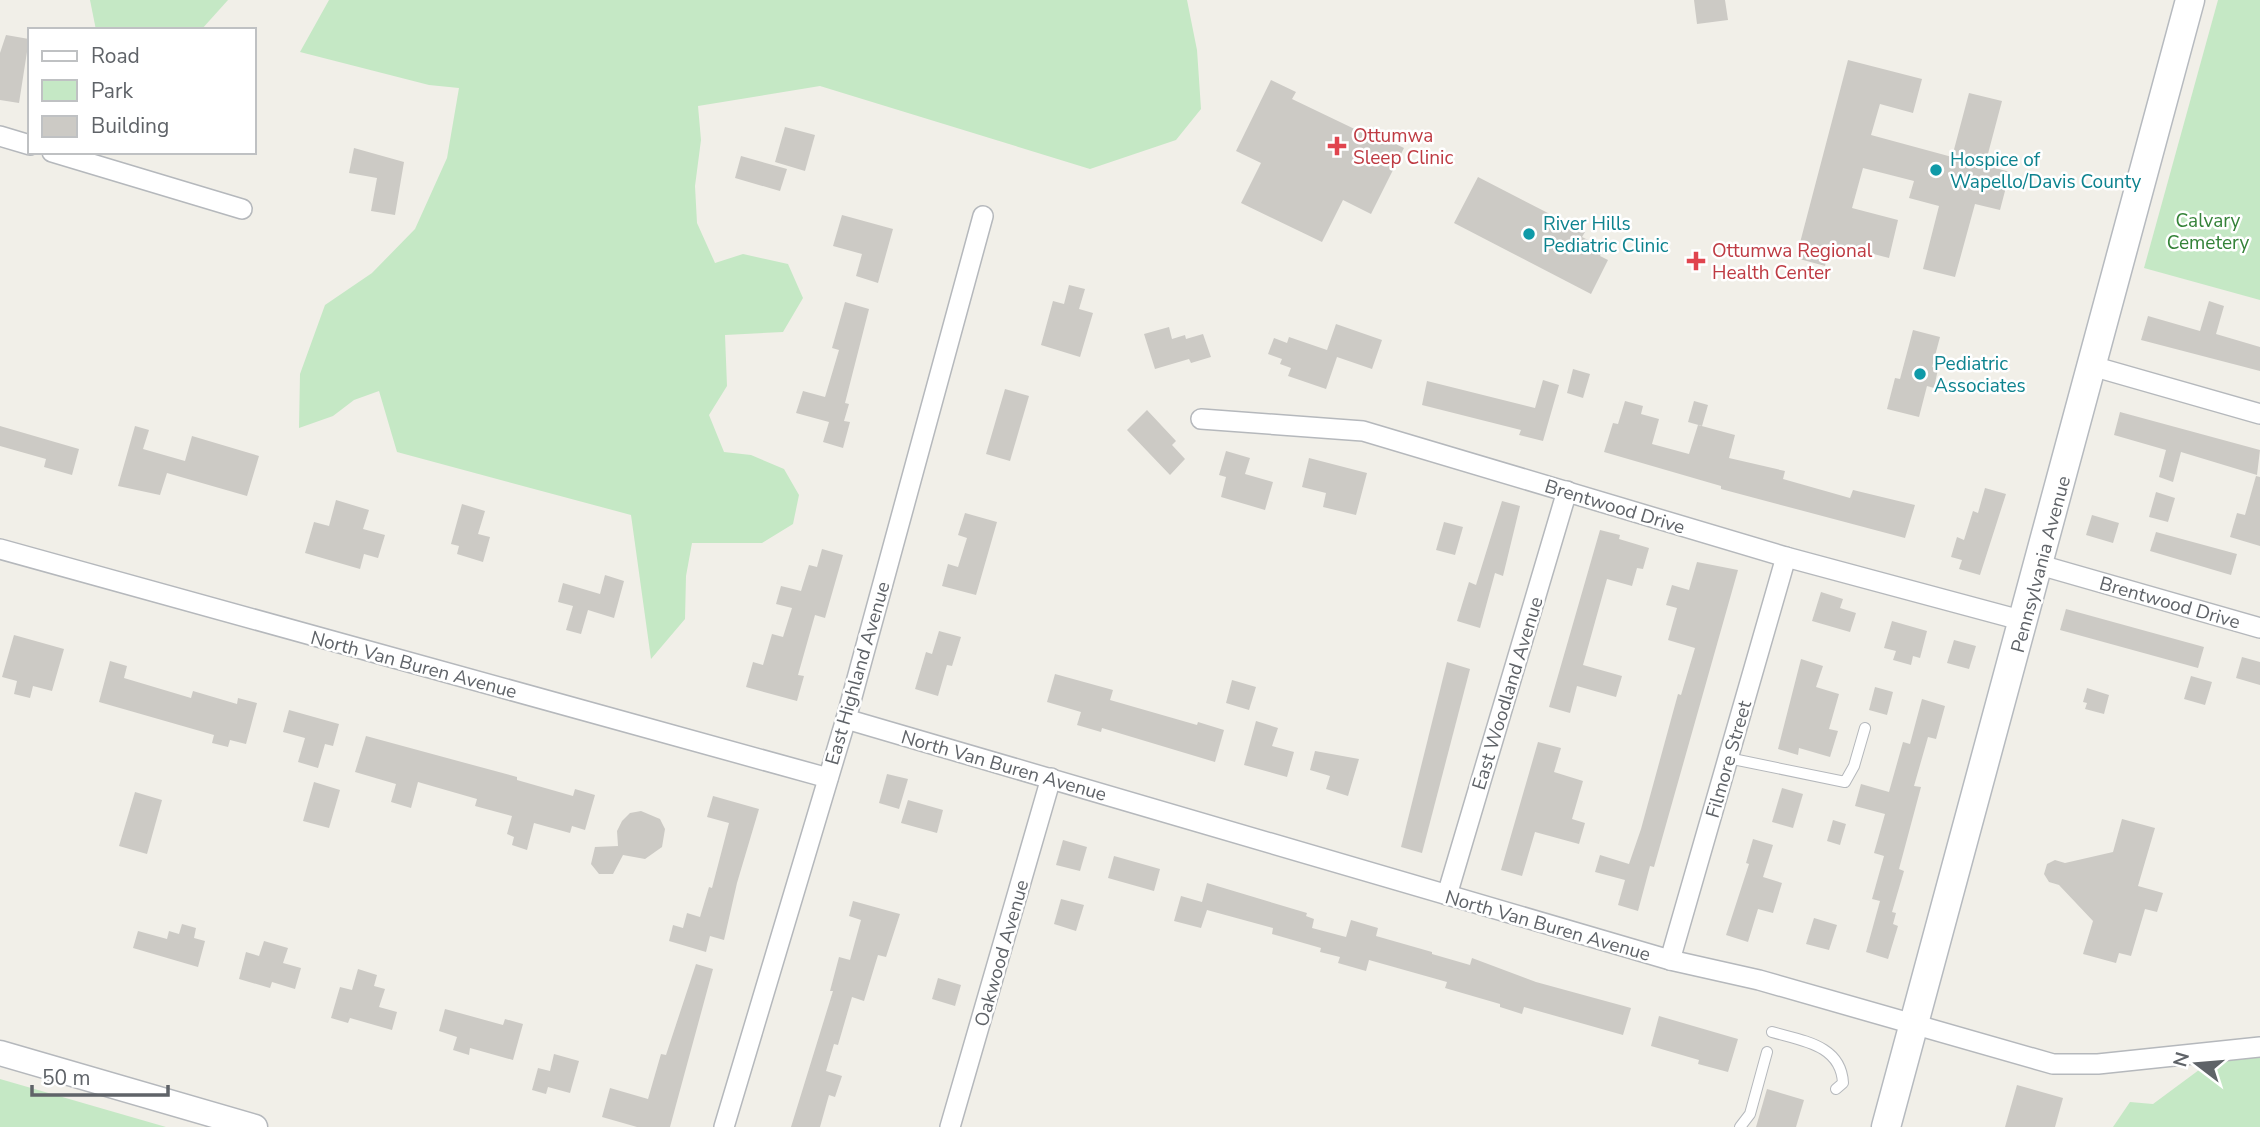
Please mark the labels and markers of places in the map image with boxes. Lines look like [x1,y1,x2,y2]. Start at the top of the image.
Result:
place label: Ottumwa Sleep Clinic [1353,123,1453,171]
marker: Ottumwa Sleep Clinic [1327,136,1347,156]
place label: Hospice of Wapello/Davis County [1950,147,2141,195]
marker: Hospice of Wapello/Davis County [1928,162,1944,178]
place label: River Hills Pediatric Clinic [1543,211,1669,259]
marker: River Hills Pediatric Clinic [1521,226,1537,242]
place label: Ottumwa Regional Health Center [1712,238,1873,286]
marker: Ottumwa Regional Health Center [1686,251,1706,271]
place label: Pediatric Associates [1934,351,2026,399]
marker: Pediatric Associates [1912,366,1928,382]

